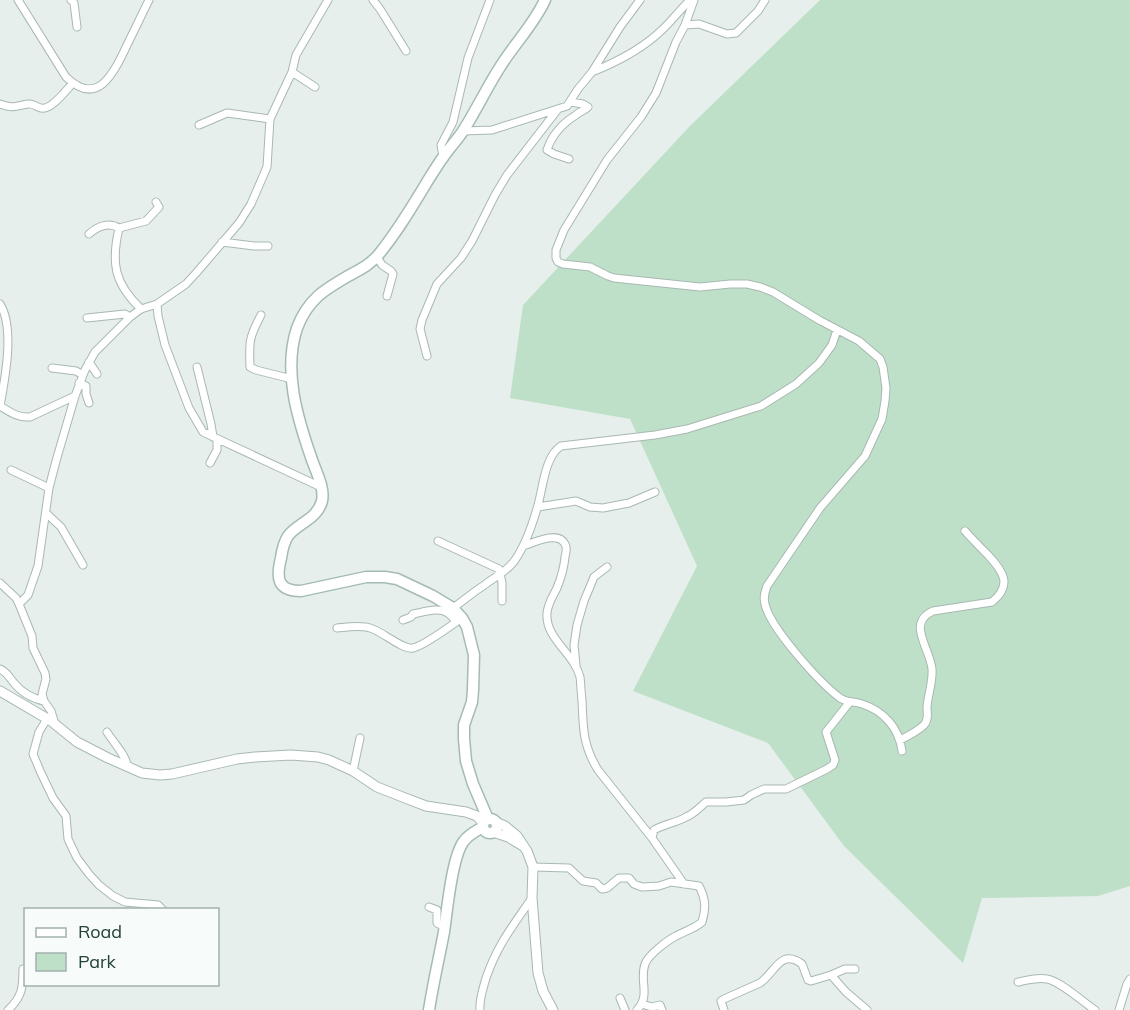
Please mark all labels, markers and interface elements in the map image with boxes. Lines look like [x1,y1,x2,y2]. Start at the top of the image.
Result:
legend [24,908,219,986]
text: Road [78,920,122,943]
text: Park [78,950,117,973]

